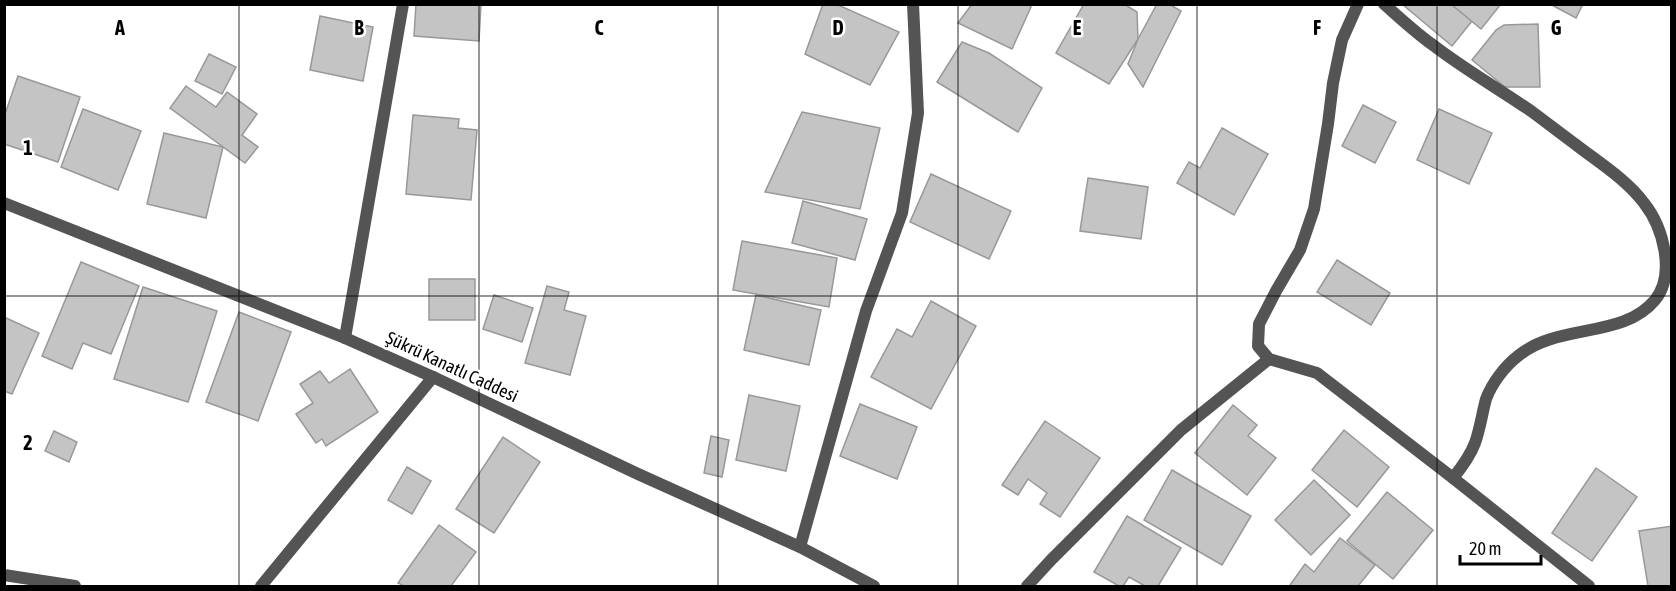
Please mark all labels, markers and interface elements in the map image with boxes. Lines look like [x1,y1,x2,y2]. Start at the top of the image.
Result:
text: A [114,16,125,39]
text: B [354,16,364,39]
text: C [595,16,604,39]
text: D [832,16,844,39]
text: E [1073,16,1082,39]
text: F [1313,16,1321,39]
text: G [1551,16,1562,39]
text: 1 [23,136,33,159]
street label: Şükrü Kanatlı Caddesi [383,327,522,406]
text: 2 [23,431,33,454]
scale bar [1460,528,1541,566]
text: 20 m [1469,538,1501,559]

